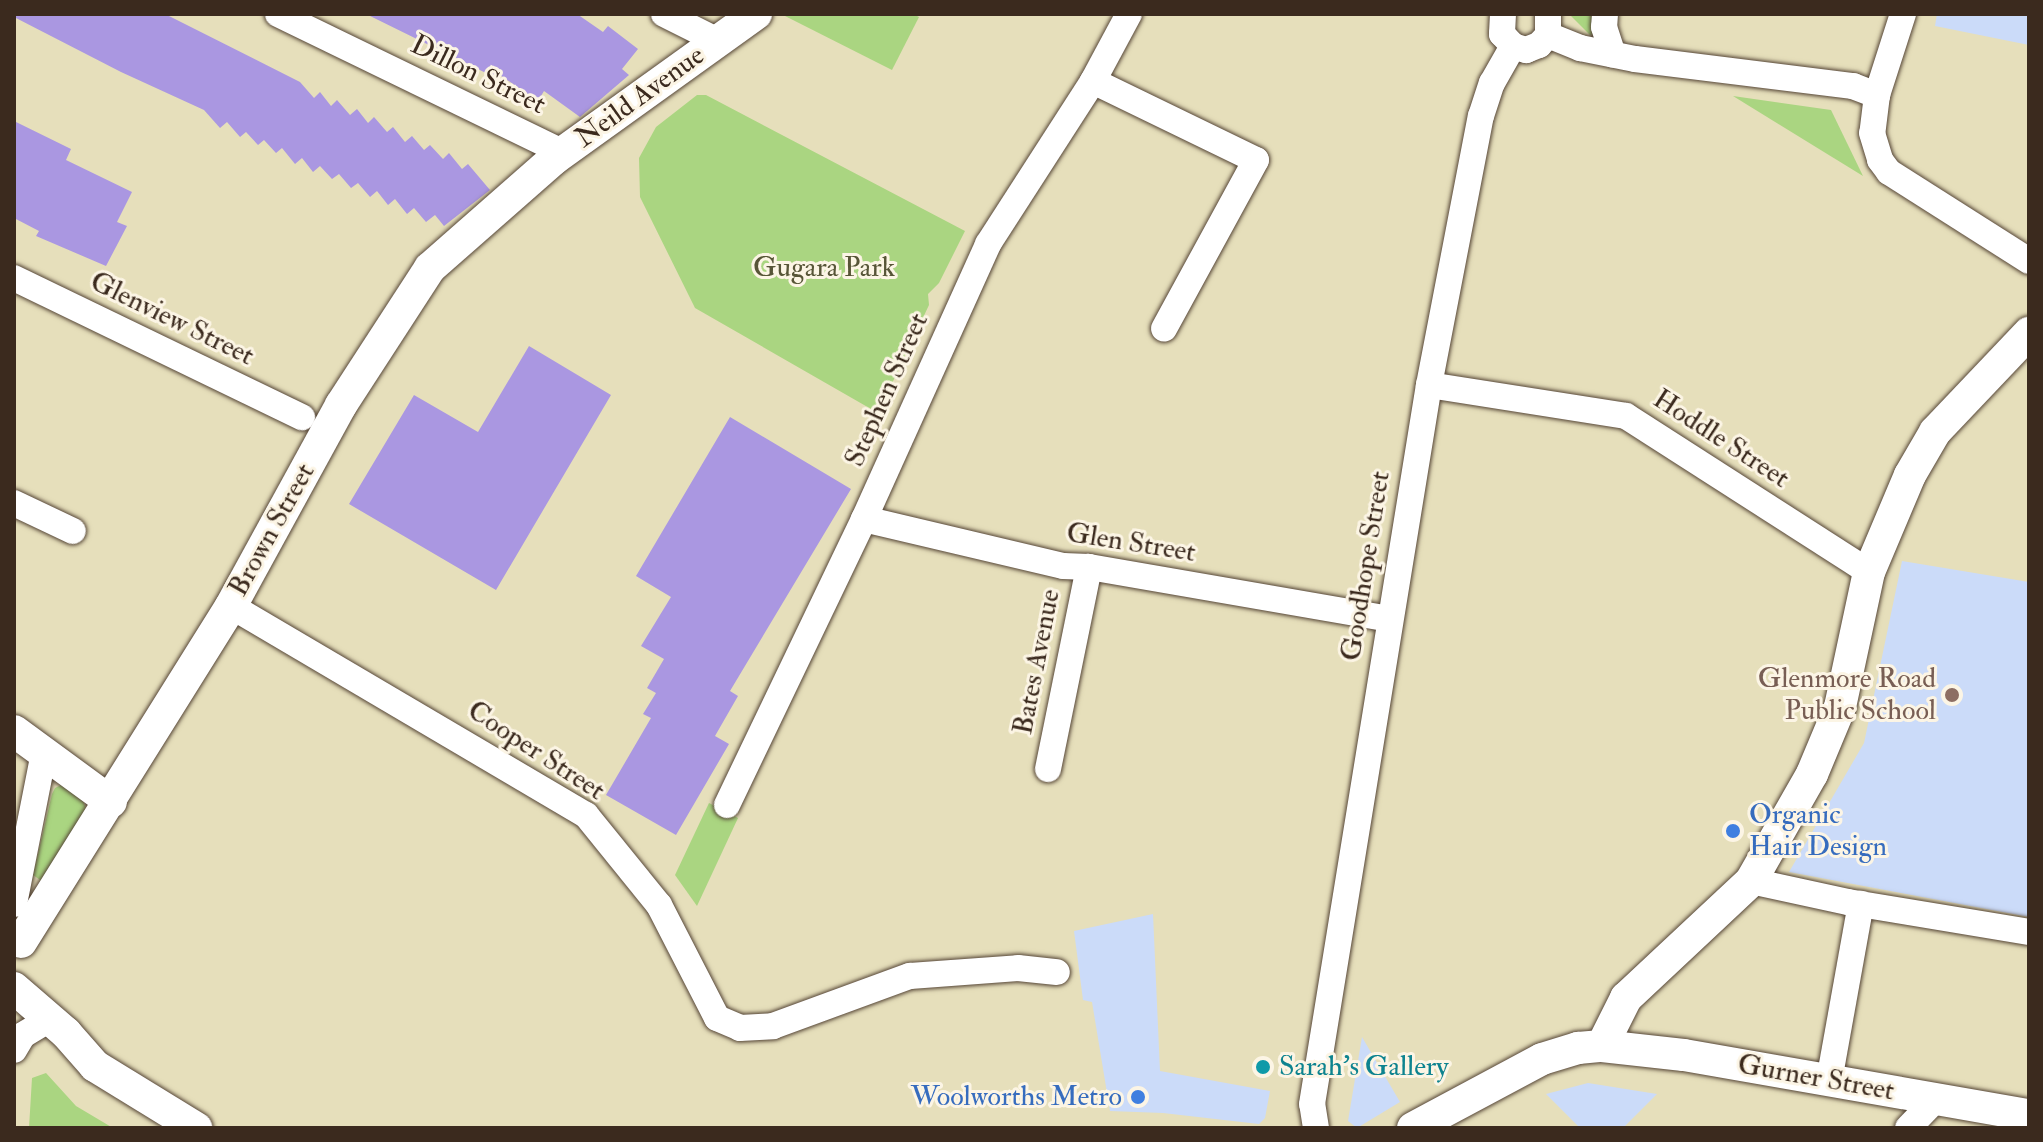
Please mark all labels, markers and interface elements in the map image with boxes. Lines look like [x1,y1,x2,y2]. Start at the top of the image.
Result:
street label: Dillon Street [405,28,551,122]
street label: Neild Avenue [569,39,711,155]
park label: Gugara Park [753,251,895,285]
street label: Glenview Street [85,265,259,373]
street label: Stephen Street [838,308,936,472]
street label: Hoddle Street [1647,382,1795,496]
street label: Brown Street [222,458,322,602]
street label: Goodhope Street [1334,469,1398,663]
street label: Glen Street [1064,516,1198,570]
street label: Bates Avenue [1006,587,1068,737]
place label: Glenmore Road Public School [1758,662,1936,728]
marker: Glenmore Road Public School [1943,686,1961,704]
street label: Cooper Street [461,694,611,808]
place label: Organic Hair Design [1749,798,1887,864]
marker: Organic Hair Design [1724,822,1742,840]
street label: Gurner Street [1735,1048,1897,1108]
place label: Sarah’s Gallery [1279,1050,1449,1084]
marker: Sarah’s Gallery [1254,1058,1272,1076]
place label: Woolworths Metro [911,1080,1122,1114]
marker: Woolworths Metro [1129,1088,1147,1106]

